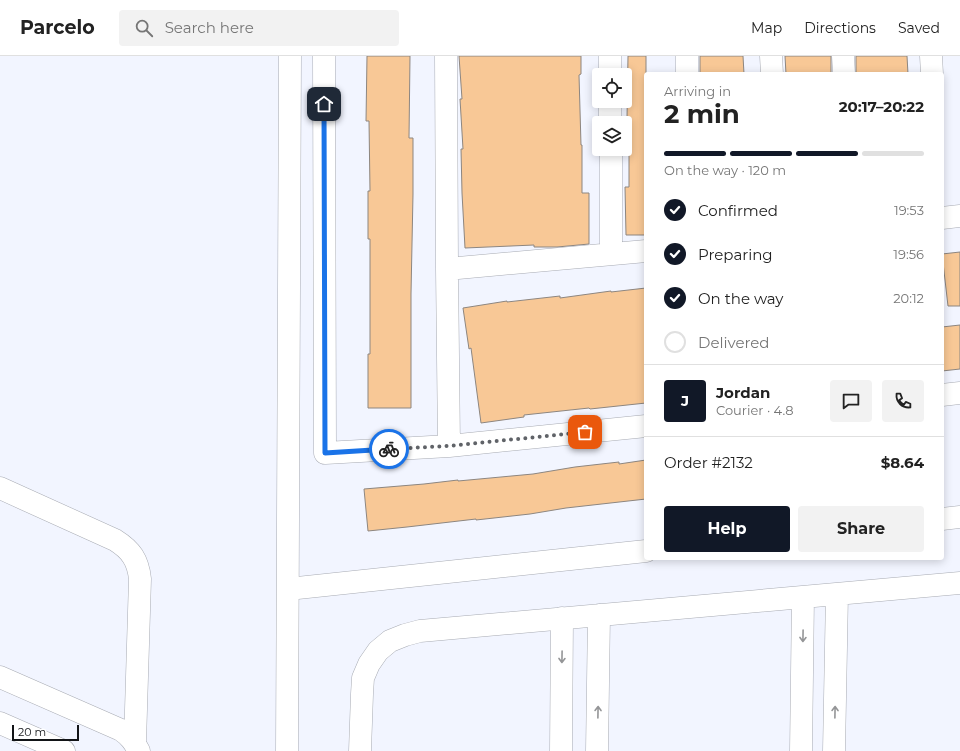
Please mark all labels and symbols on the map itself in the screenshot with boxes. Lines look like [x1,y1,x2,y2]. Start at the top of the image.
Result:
pin [307,87,341,121]
pin [568,415,602,449]
courier [369,429,409,469]
one-way arrow [799,629,807,642]
one-way arrow [558,650,566,663]
one-way arrow [594,706,602,719]
one-way arrow [831,706,838,719]
scale bar [12,723,79,742]

